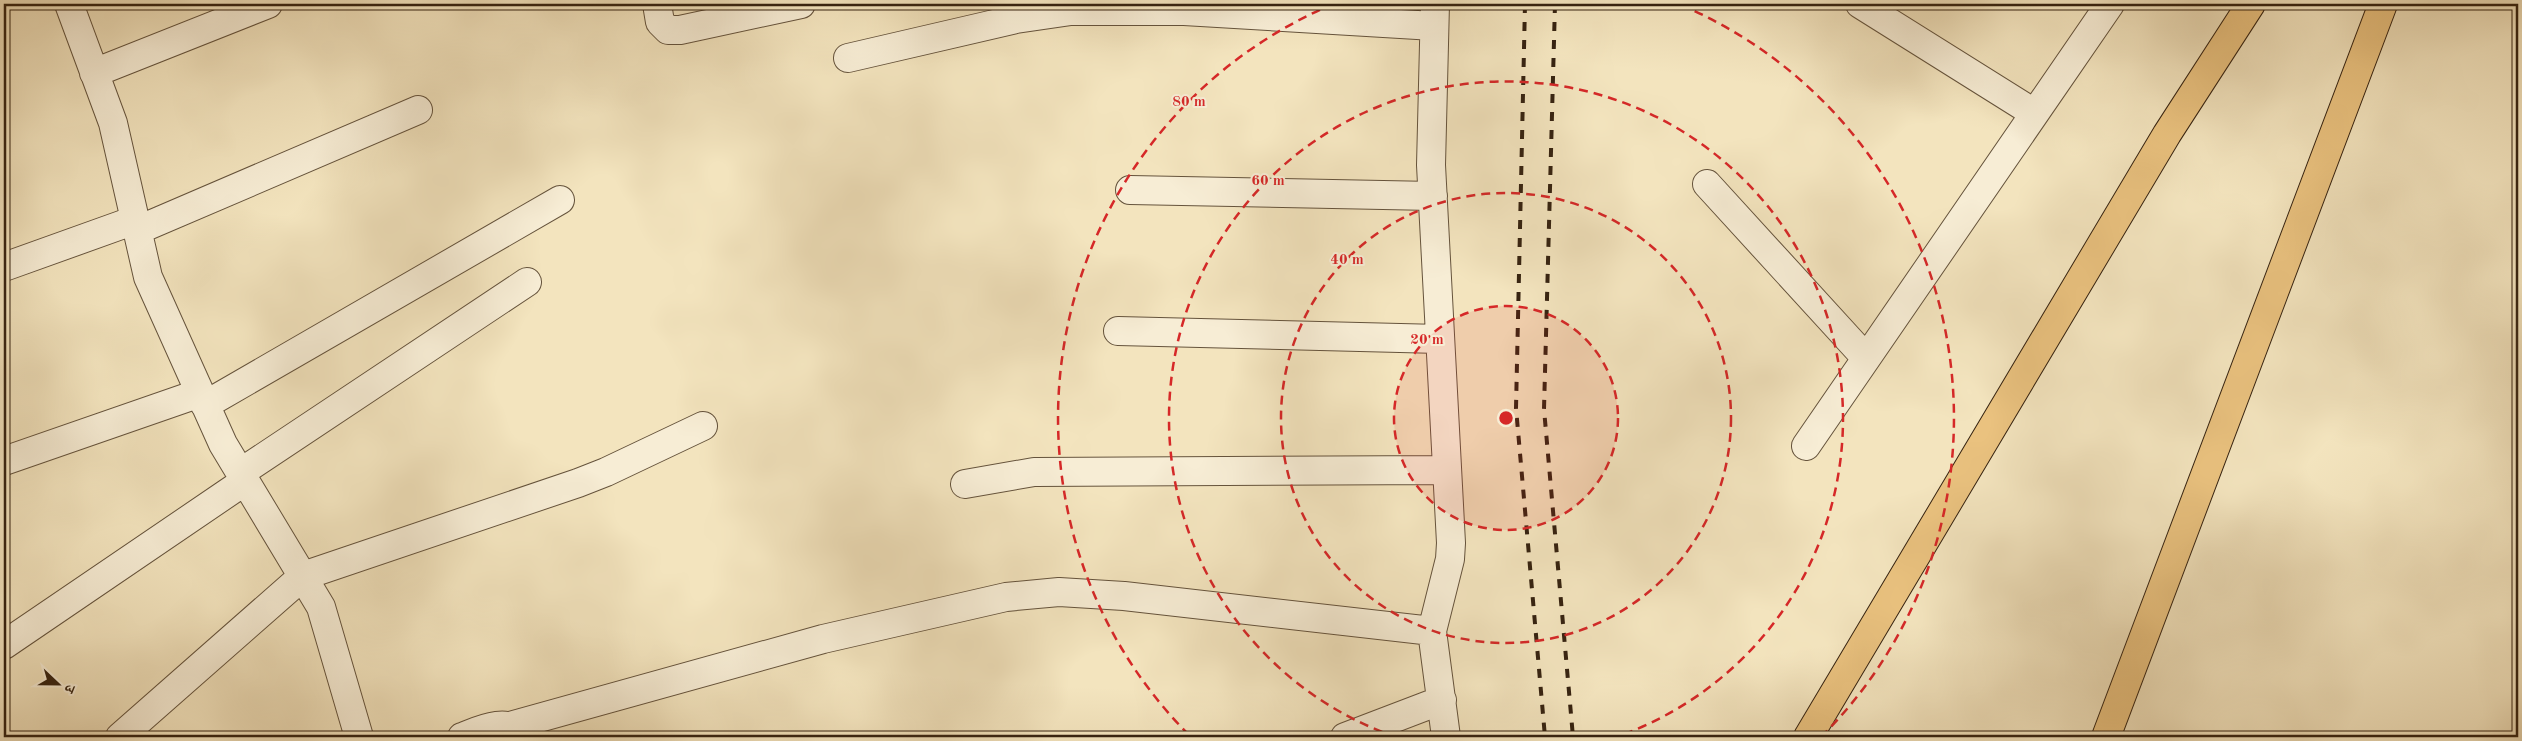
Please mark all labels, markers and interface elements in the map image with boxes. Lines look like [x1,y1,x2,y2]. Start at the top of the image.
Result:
text: 80 m [1172,95,1206,110]
text: 60 m [1251,174,1285,189]
text: 40 m [1330,253,1364,268]
text: 20 m [1410,333,1444,348]
centre of rings [1497,409,1515,427]
north arrow [32,658,82,708]
text: उ [61,682,77,695]

